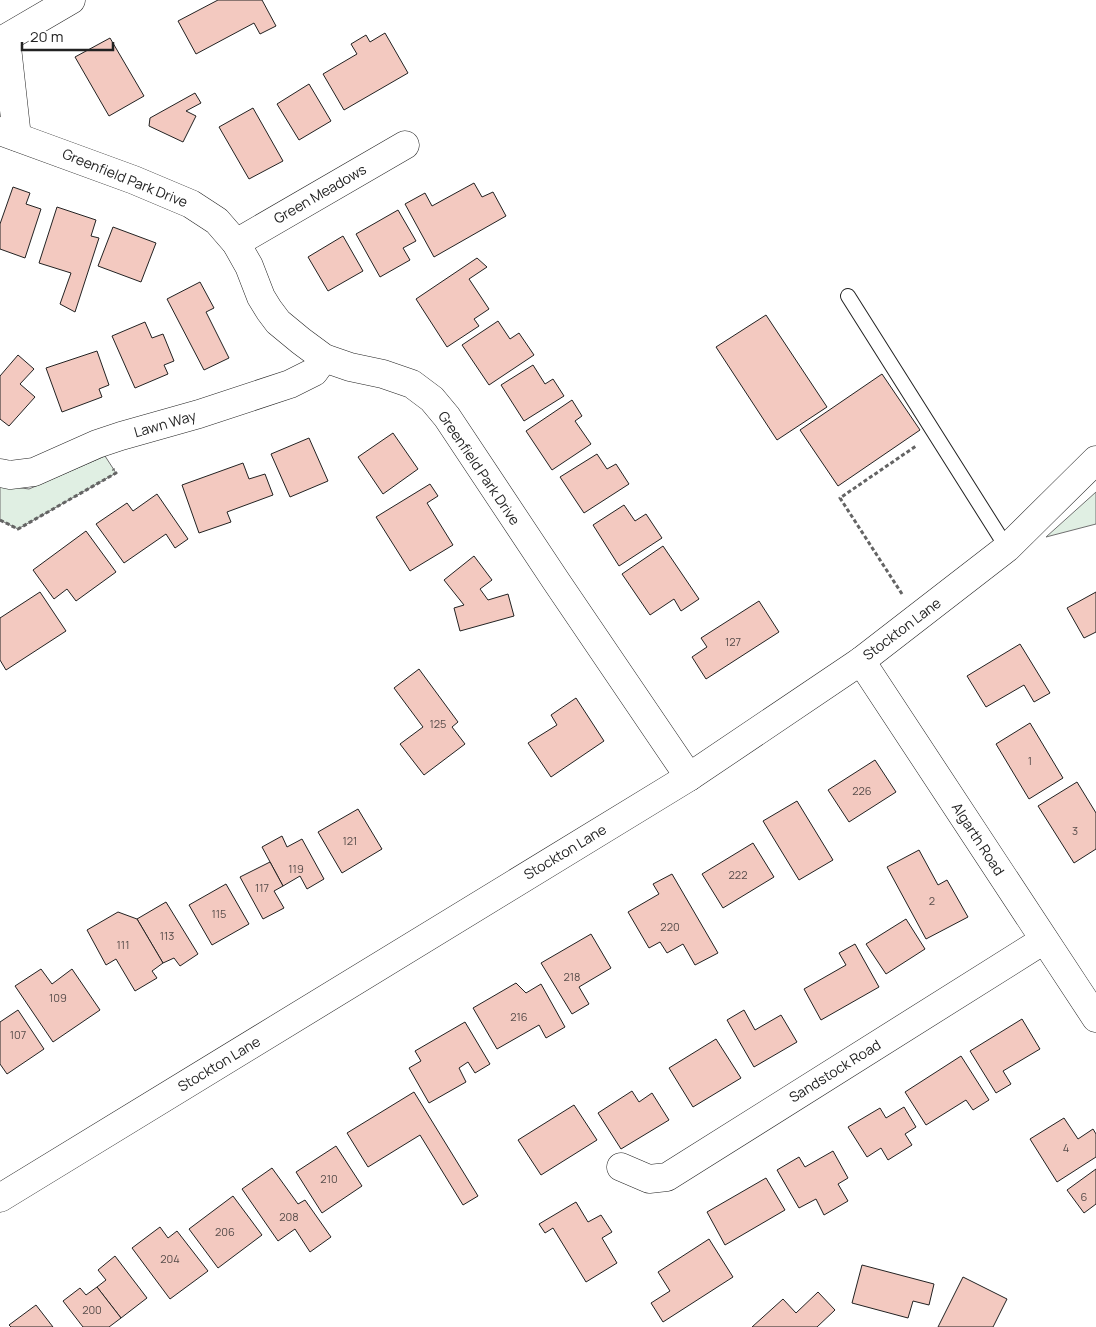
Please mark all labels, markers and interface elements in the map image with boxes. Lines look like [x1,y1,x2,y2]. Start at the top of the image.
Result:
scale bar [22,20,114,52]
text: 20 m [30,26,63,47]
street label: Greenfield Park Drive [60,144,191,211]
street label: Green Meadows [270,159,369,228]
street label: Lawn Way [132,405,199,441]
street label: Greenfield Park Drive [434,407,525,528]
street label: Stockton Lane [859,593,945,664]
house number: 127 [725,634,741,649]
house number: 125 [430,716,446,731]
house number: 1 [1028,753,1032,768]
house number: 226 [852,783,872,798]
street label: Algarth Road [948,799,1009,879]
street label: Stockton Lane [520,819,610,884]
house number: 3 [1072,823,1078,838]
house number: 121 [343,833,357,848]
house number: 119 [288,861,304,876]
house number: 222 [729,867,747,882]
house number: 117 [255,880,269,895]
house number: 2 [929,893,935,908]
house number: 115 [212,906,226,921]
house number: 220 [660,919,680,934]
house number: 113 [160,928,174,943]
house number: 111 [117,937,129,952]
house number: 218 [564,969,580,984]
house number: 109 [49,990,67,1005]
house number: 216 [510,1009,528,1024]
house number: 107 [10,1027,26,1042]
street label: Stockton Lane [174,1031,264,1096]
street label: Sandstock Road [785,1035,884,1106]
house number: 4 [1063,1140,1069,1155]
house number: 210 [320,1171,338,1186]
house number: 6 [1081,1189,1088,1204]
house number: 208 [279,1209,299,1224]
house number: 206 [215,1224,235,1239]
house number: 204 [160,1251,180,1266]
house number: 200 [82,1302,102,1317]

